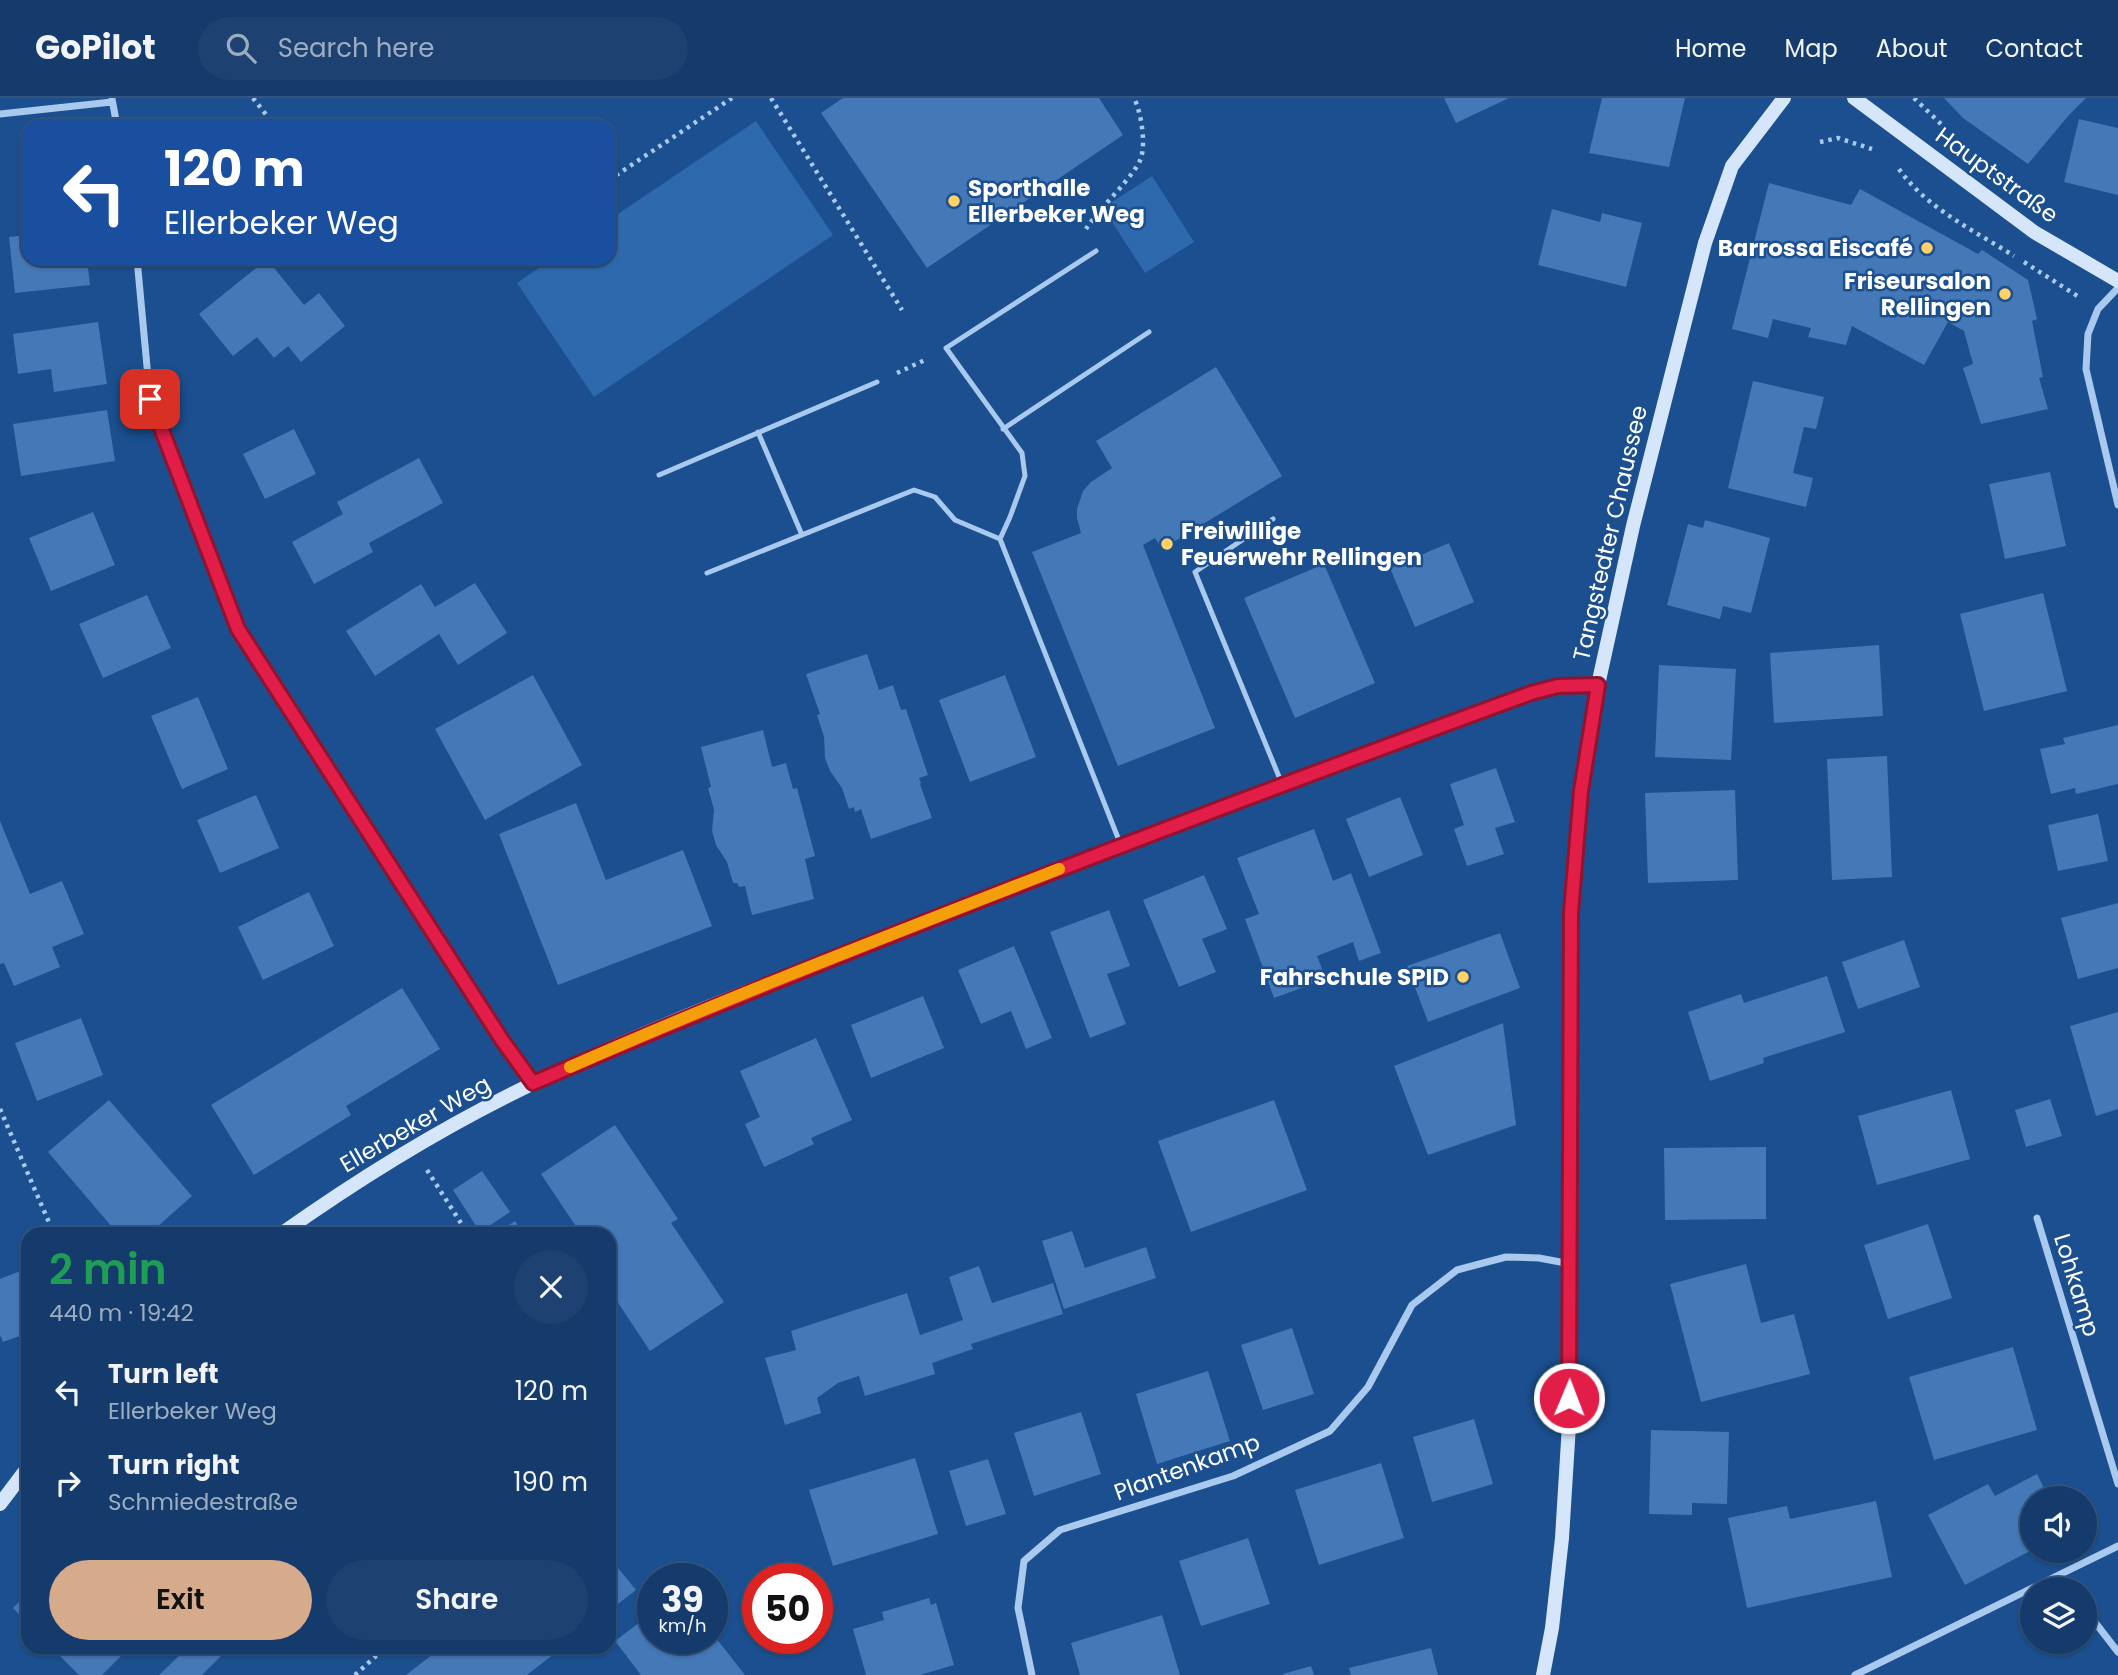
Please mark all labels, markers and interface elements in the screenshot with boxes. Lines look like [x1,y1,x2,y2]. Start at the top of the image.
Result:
search box [198,17,688,80]
text: GoPilot [35,24,156,71]
icon: search [222,29,260,67]
text: Search here [278,30,434,66]
text: Home [1675,32,1747,65]
text: Map [1785,32,1838,65]
text: About [1876,32,1947,65]
text: Contact [1985,32,2083,65]
street label: Hauptstraße [1929,120,2065,230]
text: 120 m [164,135,305,203]
icon: left [49,147,140,238]
place label: Sporthalle Ellerbeker Weg [968,172,1145,230]
marker: Sporthalle Ellerbeker Weg [946,193,962,209]
text: Ellerbeker Weg [164,200,399,245]
place label: Barrossa Eiscafé [1718,232,1913,264]
marker: Barrossa Eiscafé [1919,240,1935,256]
place label: Friseursalon Rellingen [1844,265,1991,323]
marker: Friseursalon Rellingen [1997,286,2013,302]
pin [120,369,180,429]
icon: arrive [131,380,169,418]
street label: Tangstedter Chaussee [1565,402,1655,664]
place label: Freiwillige Feuerwehr Rellingen [1181,515,1422,573]
marker: Freiwillige Feuerwehr Rellingen [1159,536,1175,552]
place label: Fahrschule SPID [1260,961,1449,993]
marker: Fahrschule SPID [1455,969,1471,985]
street label: Ellerbeker Weg [334,1068,496,1180]
street label: Lohkamp [2046,1230,2108,1340]
text: 2 min [49,1240,167,1299]
button: close [514,1250,588,1324]
text: 440 m · 19:42 [49,1297,194,1329]
text: Turn left [108,1356,219,1392]
position arrow [1532,1361,1606,1435]
icon: left [49,1373,87,1411]
text: 120 m [515,1373,588,1409]
text: Ellerbeker Weg [108,1395,277,1427]
street label: Plantenkamp [1110,1426,1264,1508]
text: Turn right [108,1447,240,1483]
icon: right [49,1464,87,1502]
text: 190 m [513,1464,588,1500]
text: Schmiedestraße [108,1486,298,1518]
map controls [2020,1486,2097,1654]
button: sound [2020,1486,2097,1563]
button: Exit [49,1560,312,1640]
button: Share [326,1560,588,1640]
speed limit sign: 50 [742,1563,833,1654]
text: 39 [661,1575,704,1624]
button: layers [2020,1577,2097,1654]
text: km/h [659,1613,706,1638]

